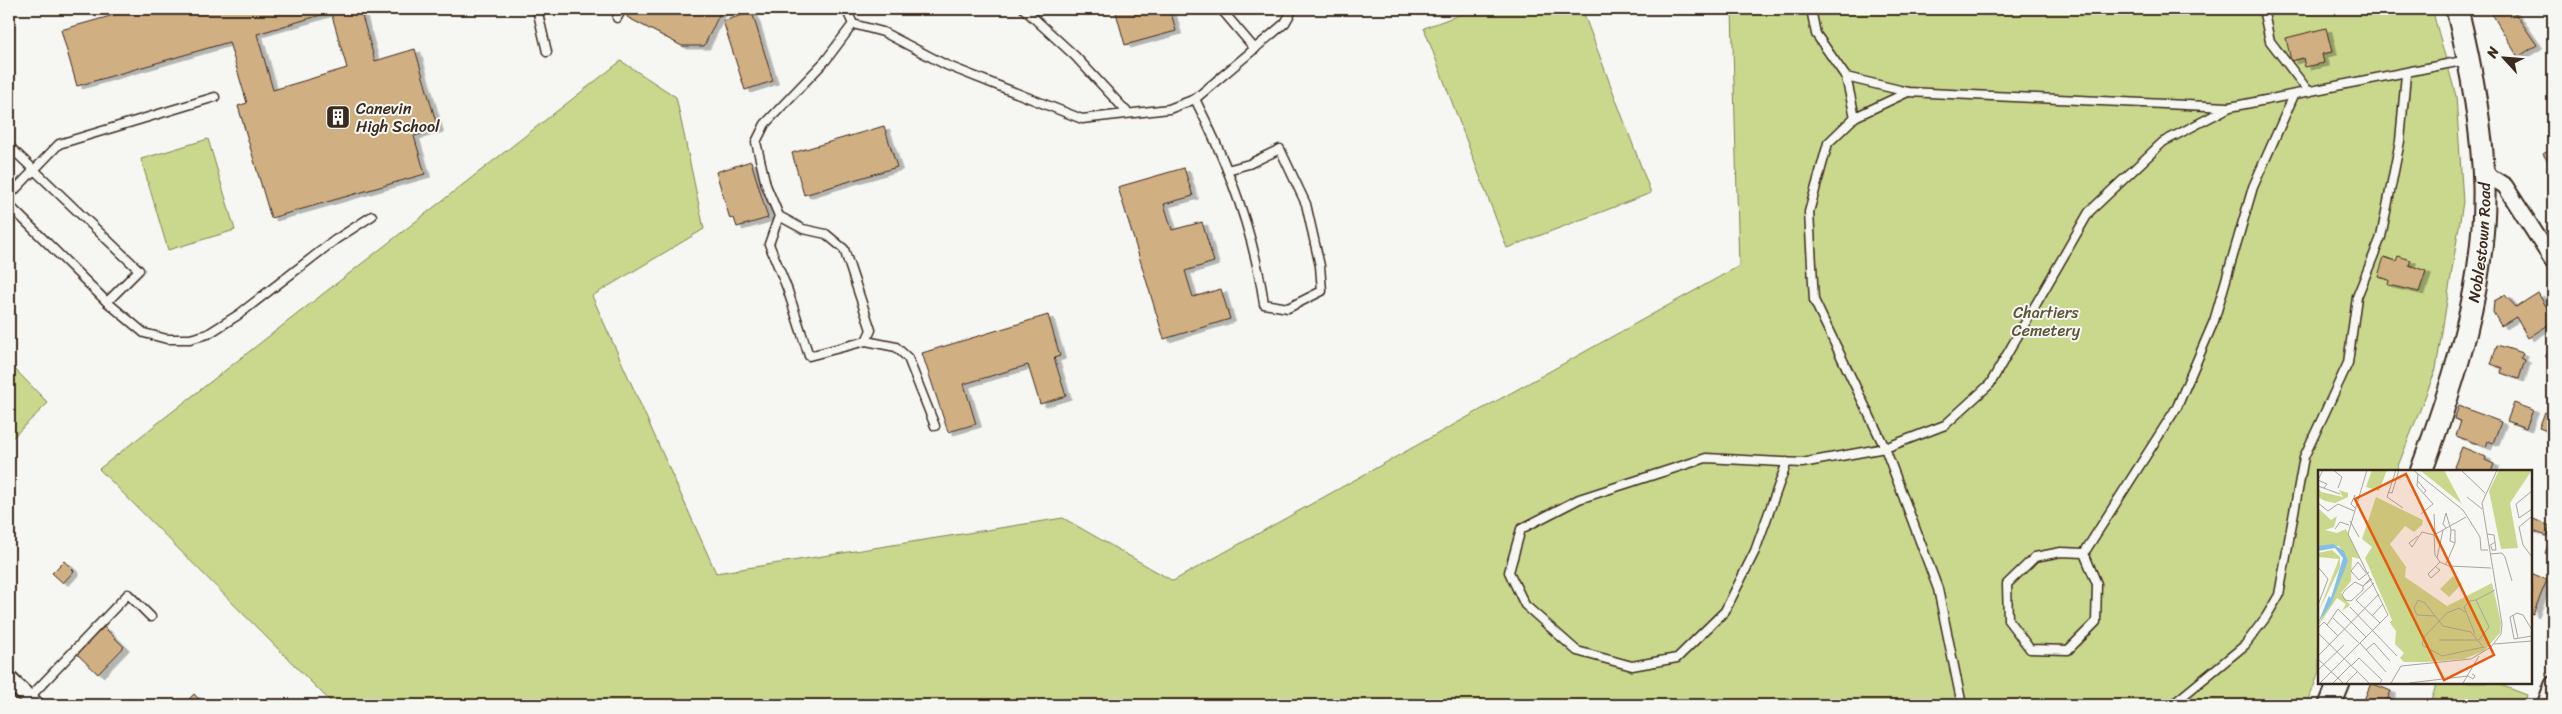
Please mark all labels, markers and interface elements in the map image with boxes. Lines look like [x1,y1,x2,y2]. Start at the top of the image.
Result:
north arrow [2480,32,2530,82]
text: N [2479,42,2506,63]
place label: Canevin High School [356,94,440,141]
building icon: Canevin High School [325,104,351,130]
street label: Noblestown Road [2458,180,2499,305]
park label: Chartiers Cemetery [2012,298,2081,345]
inset map [2318,470,2532,684]

